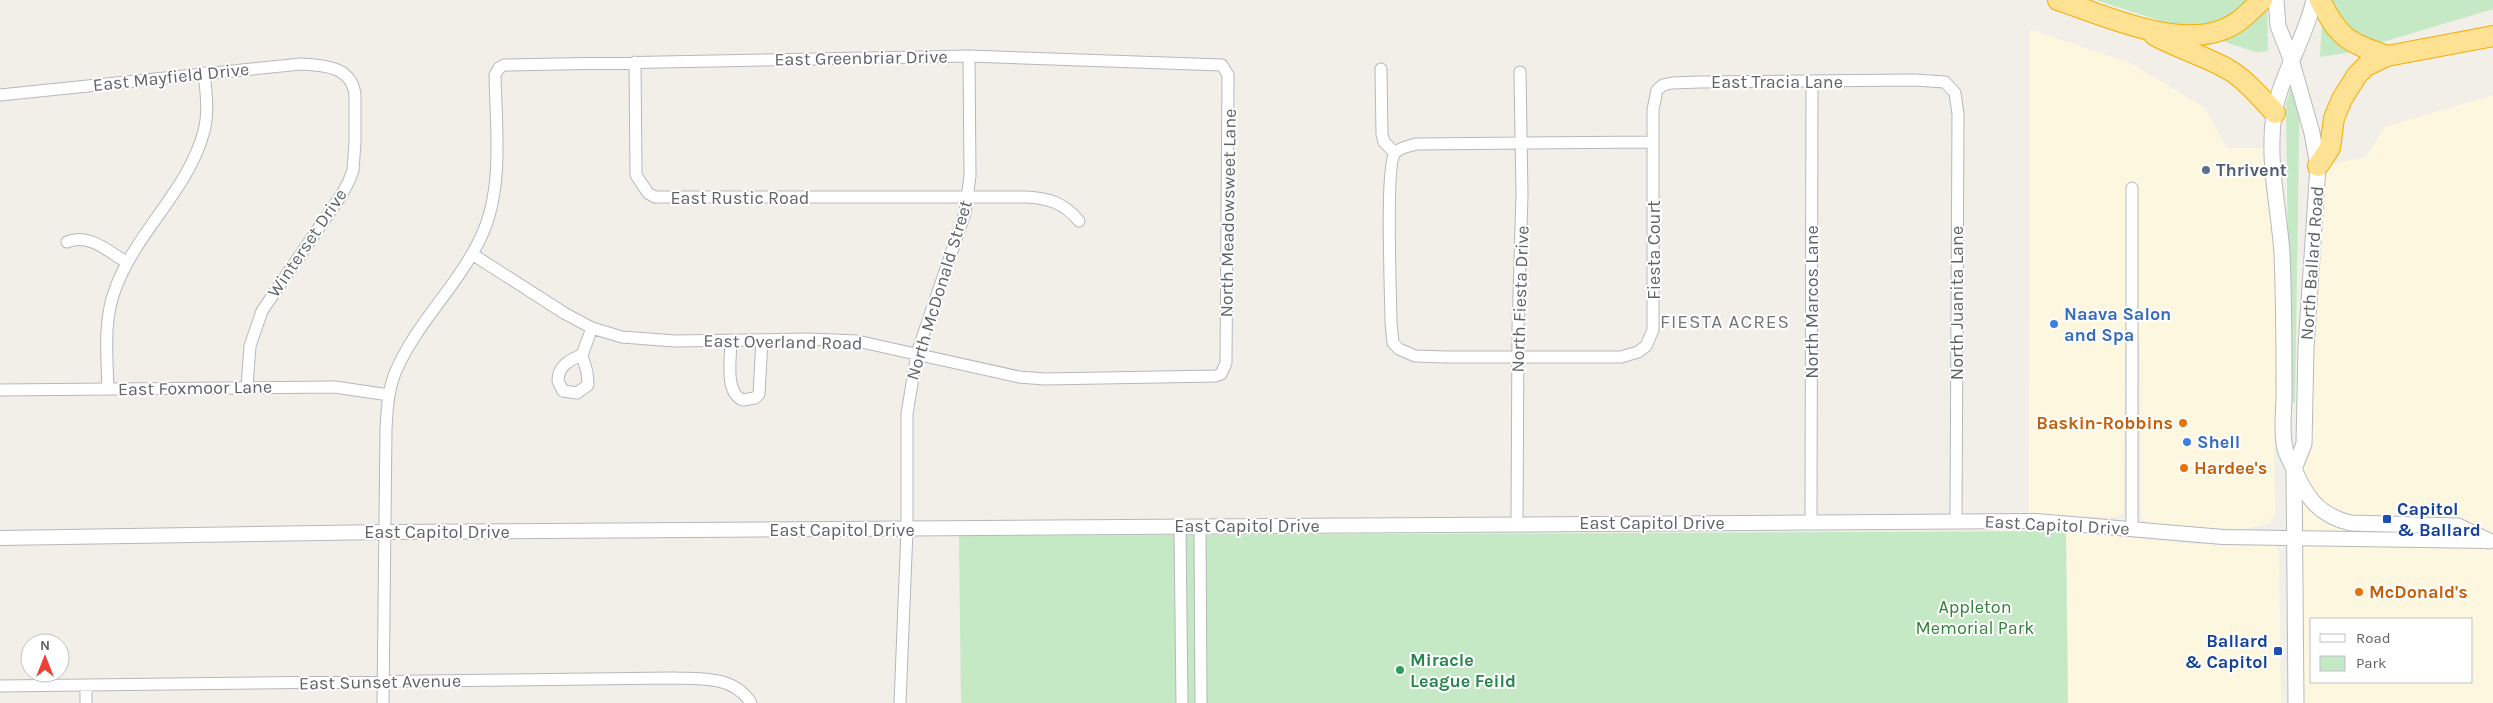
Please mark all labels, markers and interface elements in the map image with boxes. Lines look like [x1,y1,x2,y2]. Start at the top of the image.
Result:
street label: East Greenbriar Drive [774,45,948,71]
street label: East Mayfield Drive [92,58,250,96]
street label: East Tracia Lane [1711,71,1843,93]
street label: North Meadowsweet Lane [1215,108,1241,318]
place label: Thrivent [2216,159,2287,181]
marker: Thrivent [2200,164,2212,176]
street label: Winterset Drive [262,184,352,302]
street label: North Ballard Road [2296,185,2328,341]
street label: East Rustic Road [670,187,810,209]
street label: North McDonald Street [901,197,977,383]
street label: Fiesta Court [1643,200,1665,300]
street label: North Fiesta Drive [1506,225,1534,373]
street label: North Marcos Lane [1801,225,1823,379]
street label: North Juanita Lane [1946,226,1968,380]
place label: Naava Salon and Spa [2064,303,2171,346]
district label: FIESTA ACRES [1660,311,1790,333]
marker: Naava Salon and Spa [2048,318,2060,330]
street label: East Overland Road [703,330,863,354]
street label: East Foxmoor Lane [118,376,272,400]
place label: Baskin-Robbins [2036,412,2173,434]
marker: Baskin-Robbins [2177,417,2189,429]
place label: Shell [2197,431,2240,453]
marker: Shell [2181,436,2193,448]
place label: Hardee's [2194,457,2267,479]
marker: Hardee's [2178,462,2190,474]
place label: Capitol & Ballard [2397,498,2481,541]
street label: East Capitol Drive [1984,510,2130,540]
street label: East Capitol Drive [1579,512,1725,534]
marker: Capitol & Ballard [2381,513,2393,525]
street label: East Capitol Drive [1174,515,1320,537]
street label: East Capitol Drive [769,519,915,541]
street label: East Capitol Drive [364,521,510,543]
place label: McDonald's [2369,581,2468,603]
marker: McDonald's [2353,586,2365,598]
park label: Appleton Memorial Park [1916,596,2034,639]
legend [2310,618,2473,683]
text: Road [2356,629,2391,647]
place label: Ballard & Capitol [2184,630,2268,673]
north arrow [20,633,70,683]
text: N [40,637,50,654]
marker: Ballard & Capitol [2272,645,2284,657]
place label: Miracle League Feild [1410,649,1516,692]
text: Park [2356,654,2386,672]
marker: Miracle League Feild [1394,664,1406,676]
street label: East Sunset Avenue [299,670,461,694]

